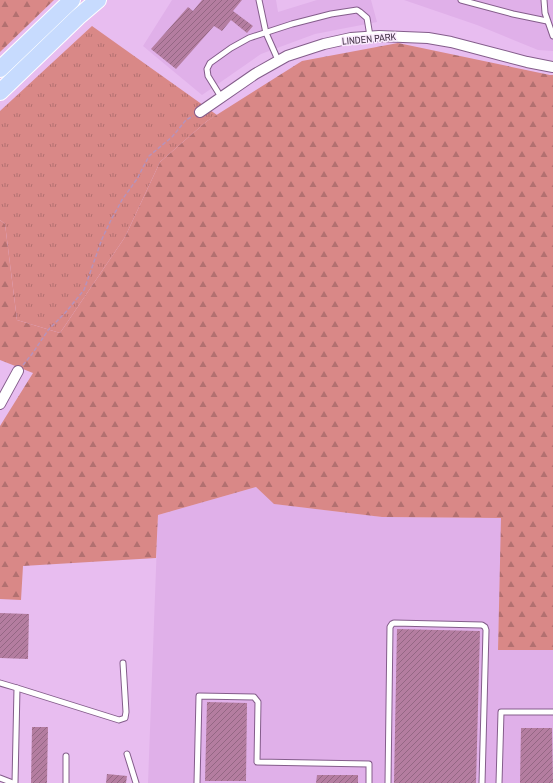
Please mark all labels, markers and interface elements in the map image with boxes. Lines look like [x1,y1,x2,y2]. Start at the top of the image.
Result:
street label: LINDEN PARK [341,30,397,48]

